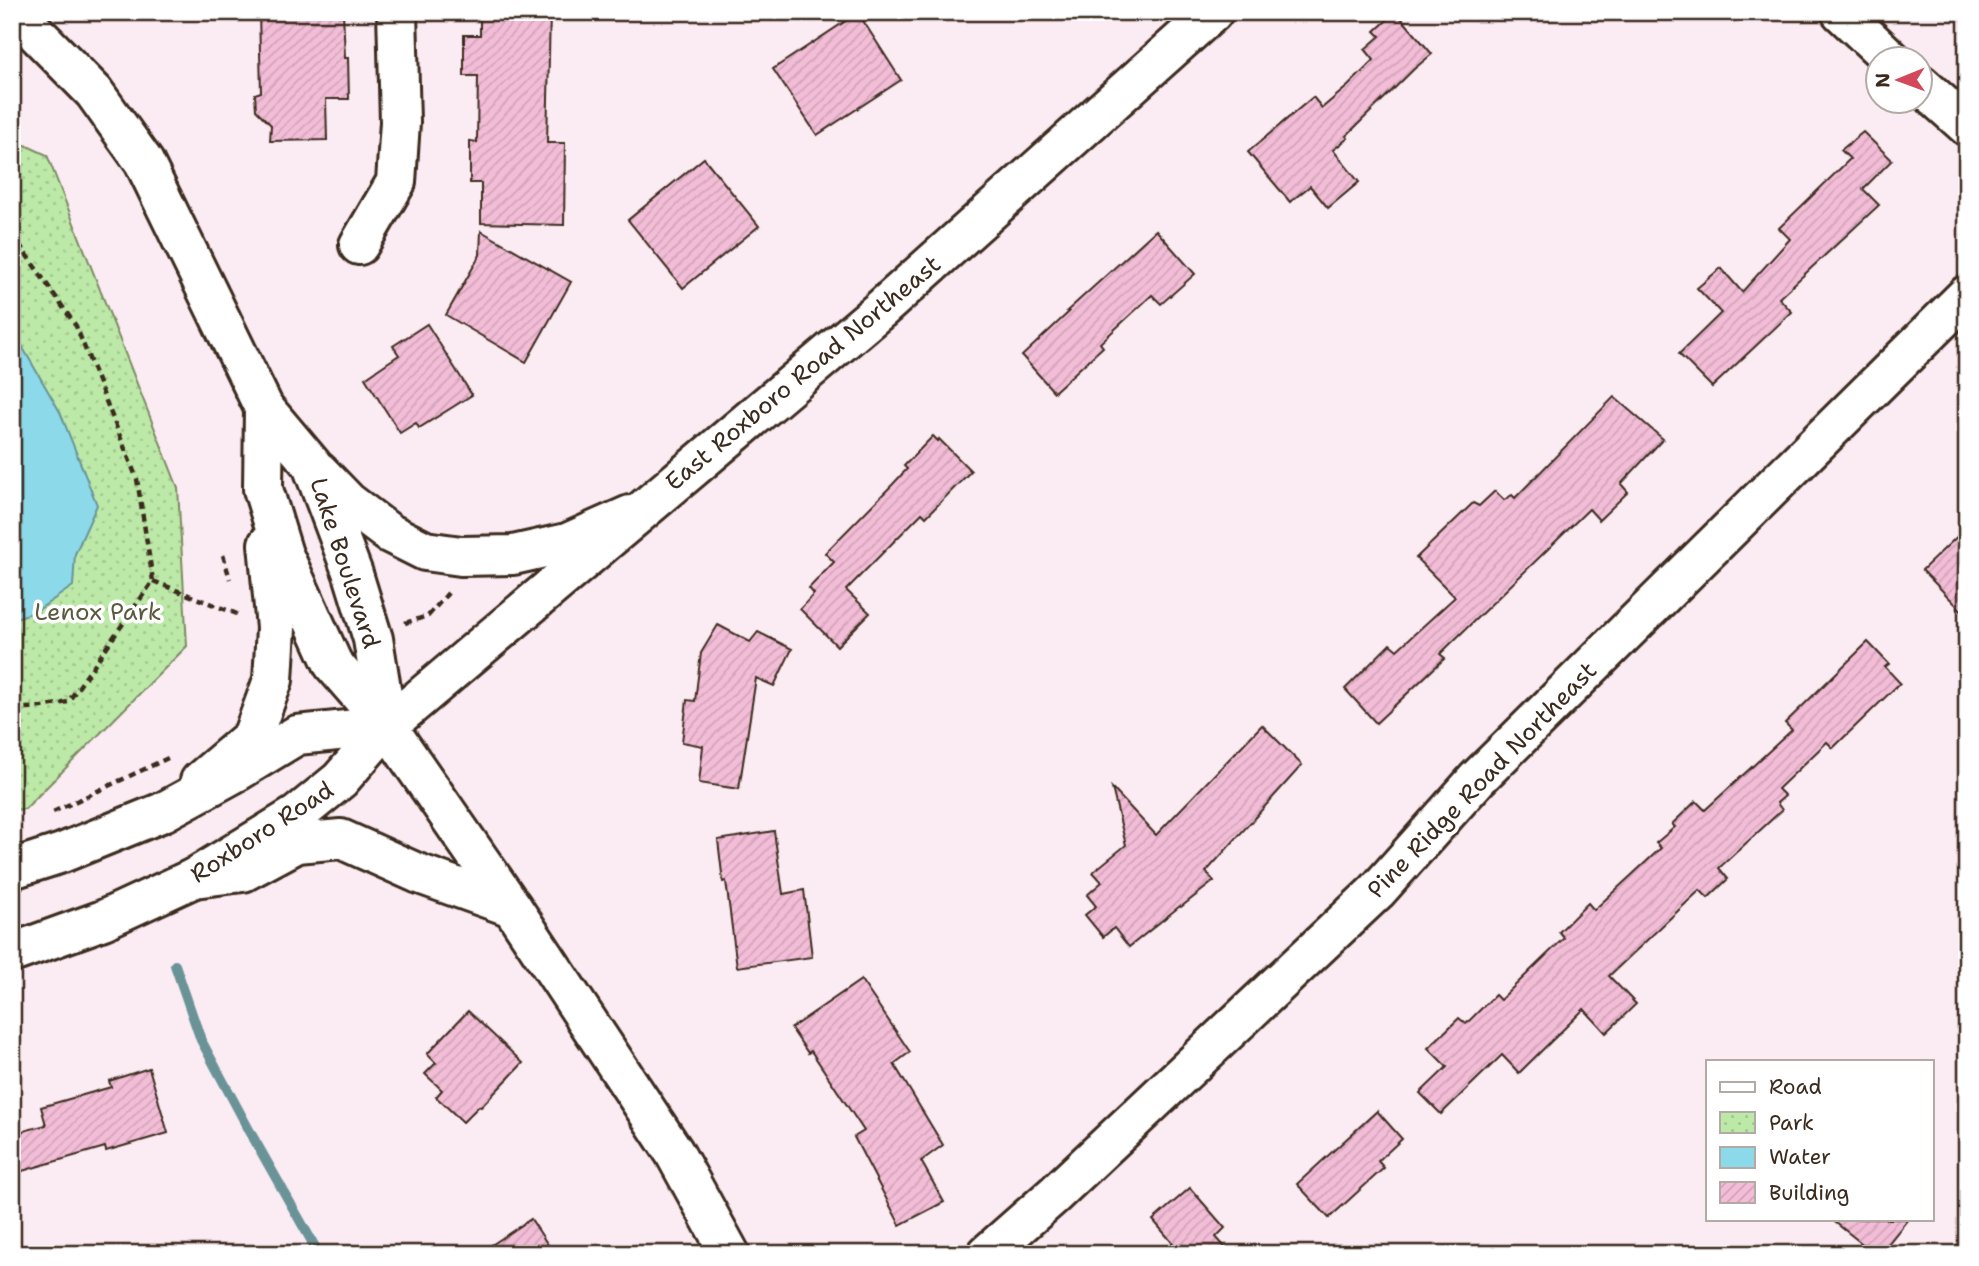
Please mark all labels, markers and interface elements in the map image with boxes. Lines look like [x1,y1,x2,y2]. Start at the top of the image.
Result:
north arrow [1864,46,1934,116]
text: N [1870,73,1895,88]
street label: East Roxboro Road Northeast [659,248,947,498]
street label: Lake Boulevard [302,473,388,653]
park label: Lenox Park [34,596,162,628]
street label: Pine Ridge Road Northeast [1360,655,1604,905]
street label: Roxboro Road [184,774,340,890]
legend [1706,1060,1934,1220]
text: Road [1769,1073,1822,1101]
text: Park [1769,1109,1814,1137]
text: Water [1769,1143,1831,1171]
text: Building [1769,1179,1849,1207]

